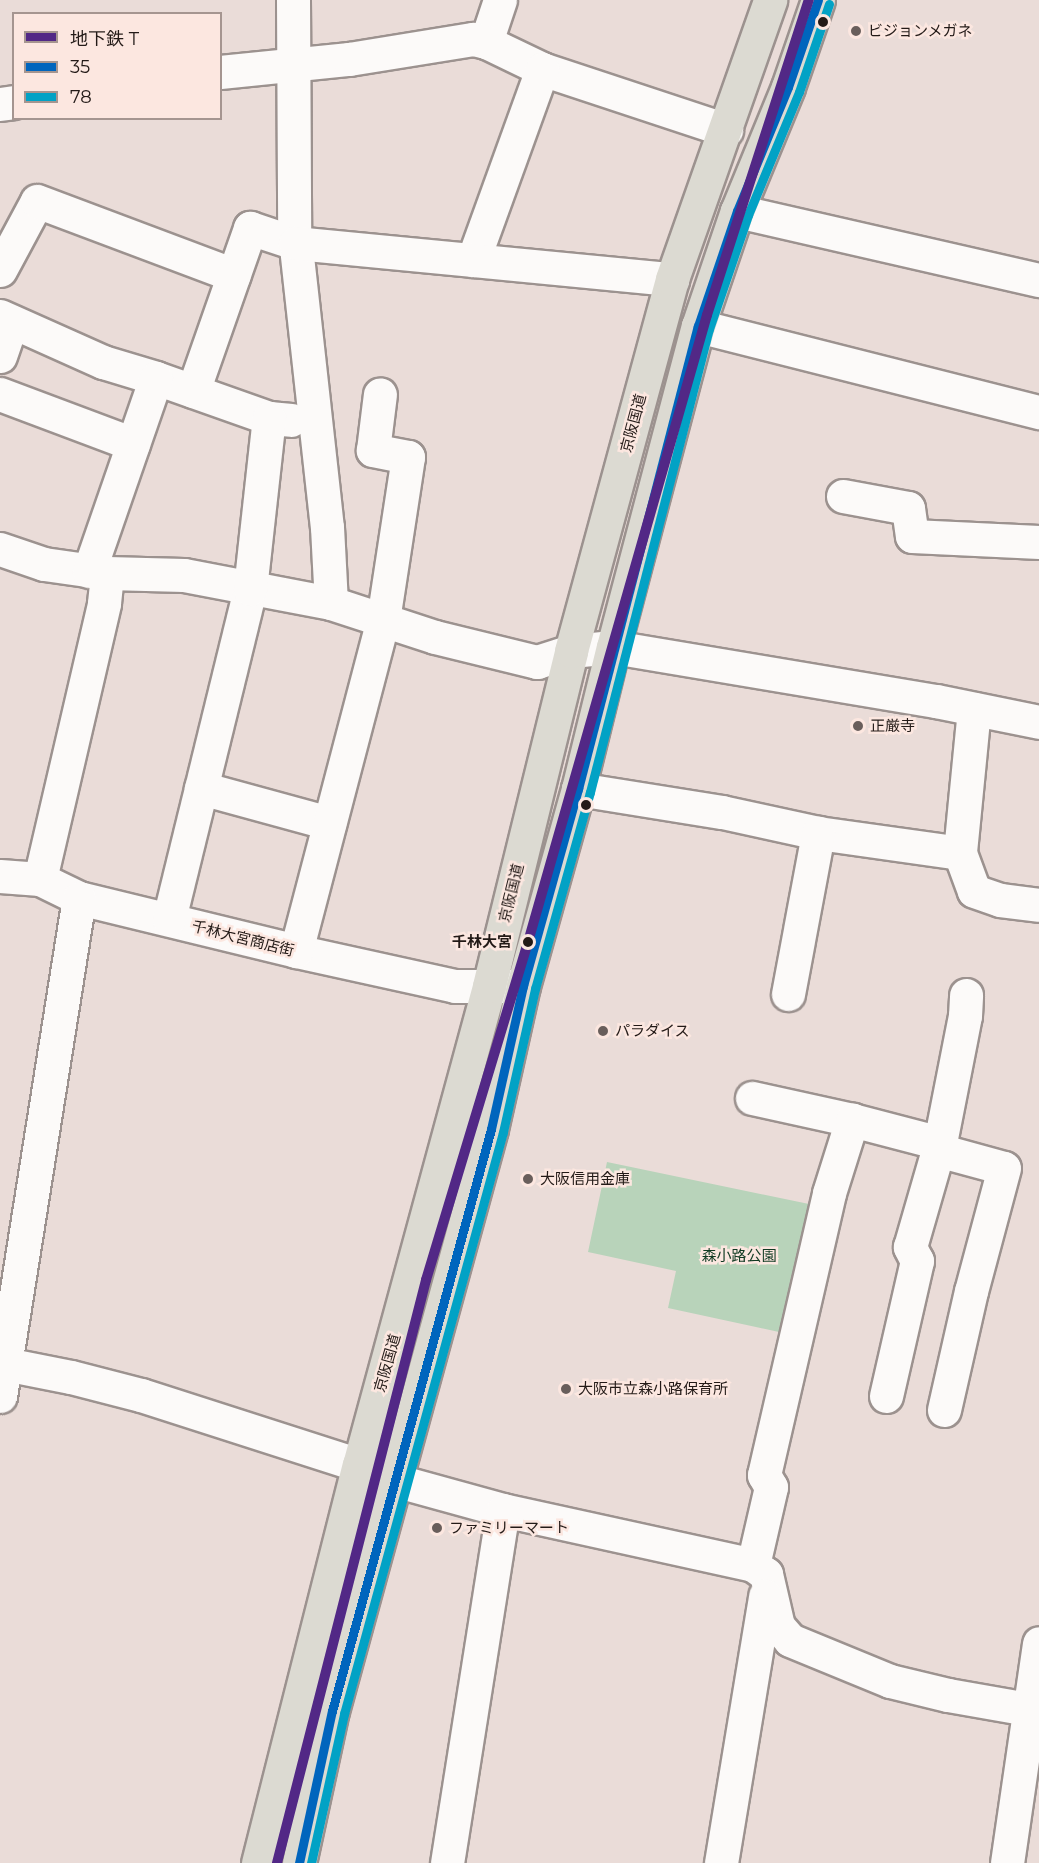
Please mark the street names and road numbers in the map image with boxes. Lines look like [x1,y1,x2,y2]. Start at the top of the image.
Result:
street label: 京阪国道 [617,392,649,454]
street label: 京阪国道 [495,862,527,924]
street label: 千林大宮商店街 [190,917,296,959]
street label: 京阪国道 [370,1332,404,1394]

